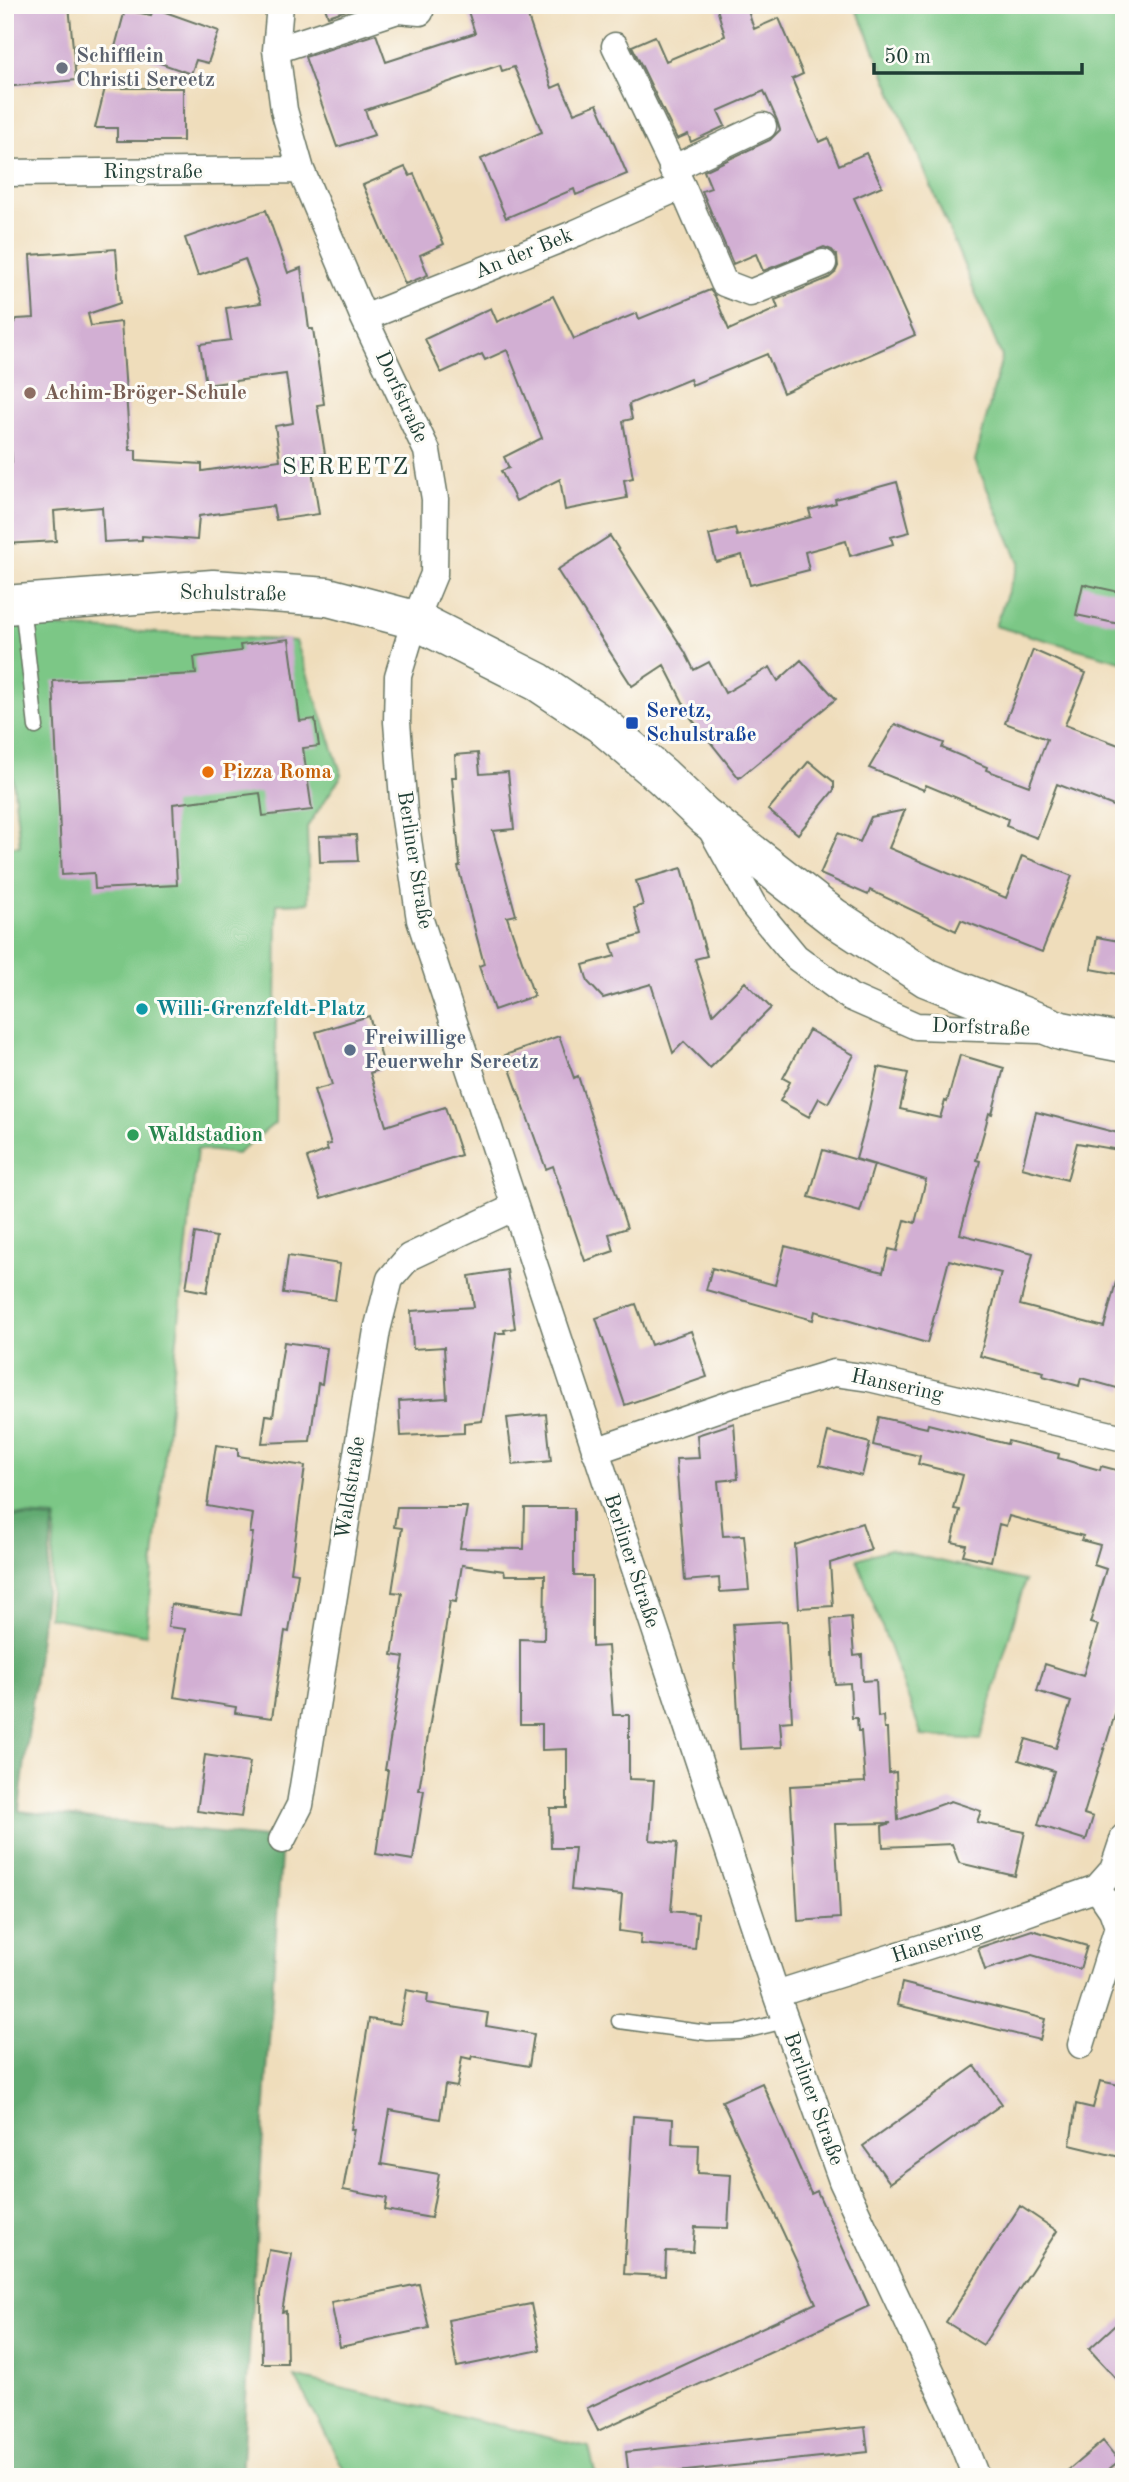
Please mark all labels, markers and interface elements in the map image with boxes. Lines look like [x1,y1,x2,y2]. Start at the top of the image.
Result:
scale bar [874,32,1082,76]
place label: Schifflein Christi Sereetz [76,46,215,91]
text: 50 m [884,47,931,68]
marker: Schifflein Christi Sereetz [54,60,70,76]
street label: Ringstraße [103,162,203,183]
street label: An der Bek [472,225,576,283]
street label: Dorfstraße [371,348,431,446]
place label: Achim-Bröger-Schule [44,383,247,404]
marker: Achim-Bröger-Schule [22,385,38,401]
district label: SEREETZ [282,456,410,480]
street label: Schulstraße [180,583,286,605]
place label: Seretz, Schulstraße [646,701,757,746]
marker: Seretz, Schulstraße [624,715,640,731]
place label: Pizza Roma [222,762,333,783]
marker: Pizza Roma [200,764,216,780]
street label: Berliner Straße [393,789,435,931]
place label: Willi-Grenzfeldt-Platz [156,999,366,1020]
marker: Willi-Grenzfeldt-Platz [134,1001,150,1017]
street label: Dorfstraße [931,1016,1031,1040]
place label: Freiwillige Feuerwehr Sereetz [364,1028,539,1073]
marker: Freiwillige Feuerwehr Sereetz [342,1042,358,1058]
place label: Waldstadion [147,1125,263,1146]
marker: Waldstadion [125,1127,141,1143]
street label: Hansering [849,1366,946,1406]
street label: Waldstraße [333,1435,369,1541]
street label: Berliner Straße [599,1491,663,1631]
street label: Hansering [889,1918,986,1968]
street label: Berliner Straße [779,2030,847,2168]

